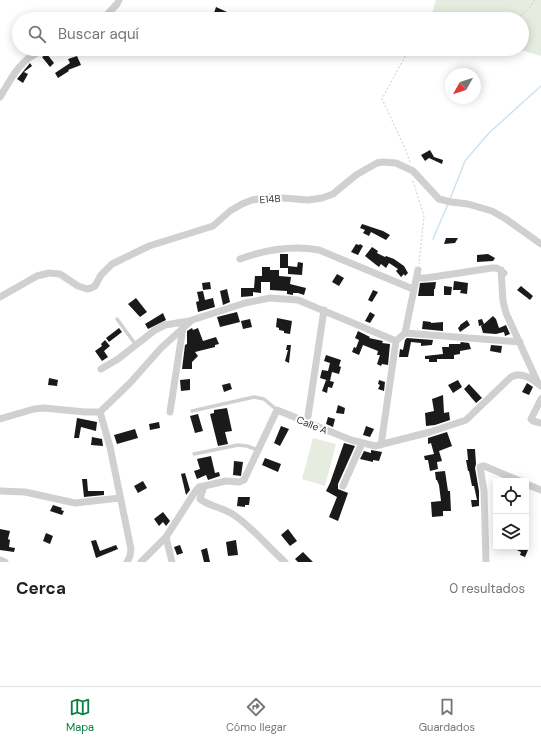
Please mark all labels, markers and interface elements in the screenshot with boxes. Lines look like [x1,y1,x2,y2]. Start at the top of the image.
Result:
search box [12,12,529,56]
icon: search [26,23,48,45]
text: Buscar aquí [58,24,139,44]
north arrow [445,68,481,104]
street label: E14B [259,192,281,206]
street label: Calle A [295,413,330,437]
map controls [493,478,529,550]
button: locate [493,478,529,514]
button: layers [493,514,529,550]
text: Cerca [16,577,66,599]
text: 0 resultados [449,580,525,597]
tab: Mapa [66,696,94,734]
tab: Cómo llegar [226,696,287,734]
tab: Guardados [419,696,475,734]

